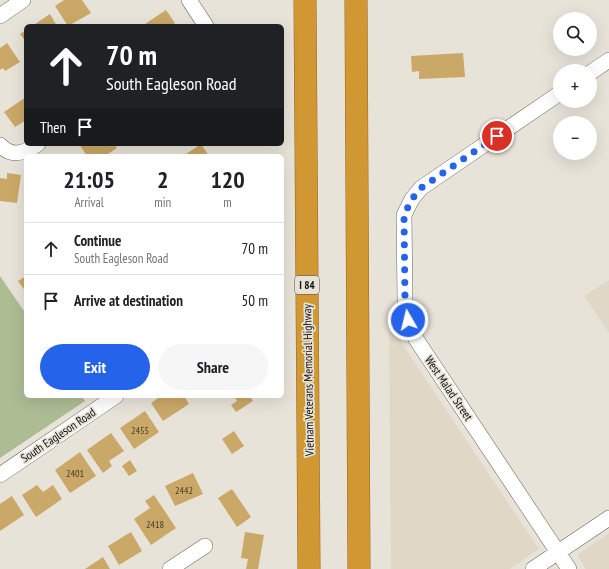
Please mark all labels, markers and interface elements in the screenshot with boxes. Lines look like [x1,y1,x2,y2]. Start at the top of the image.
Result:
map controls [553,12,597,160]
button: search [553,12,597,56]
text: 70 m [106,36,157,73]
icon: ahead [40,40,92,92]
button: + [553,64,597,108]
text: South Eagleson Road [106,72,237,95]
icon: arrive [74,116,96,138]
button: − [553,116,597,160]
text: Then [40,118,66,137]
pin [480,119,514,153]
icon: arrive [486,125,508,147]
text: 21:05 [63,164,115,195]
text: 2 [157,164,168,195]
text: 120 [210,164,245,195]
text: Arrival [74,194,104,211]
text: min [154,194,171,211]
text: m [223,194,232,211]
text: Continue [74,231,121,250]
icon: ahead [40,238,62,260]
text: 70 m [242,239,268,258]
text: South Eagleson Road [74,250,168,267]
road number: I 84 [295,276,319,294]
icon: arrive [40,290,62,312]
text: Arrive at destination [74,291,183,310]
text: 50 m [242,291,268,310]
position arrow [387,299,429,341]
street label: Vietnam Veterans Memorial Highway [299,303,317,457]
button: Exit [40,344,150,390]
button: Share [158,344,268,390]
street label: West Malad Street [422,353,477,424]
street label: South Eagleson Road [18,404,98,466]
house number: 2455 [131,424,149,437]
house number: 2401 [66,467,84,480]
house number: 2442 [175,484,193,497]
house number: 2418 [146,518,164,531]

